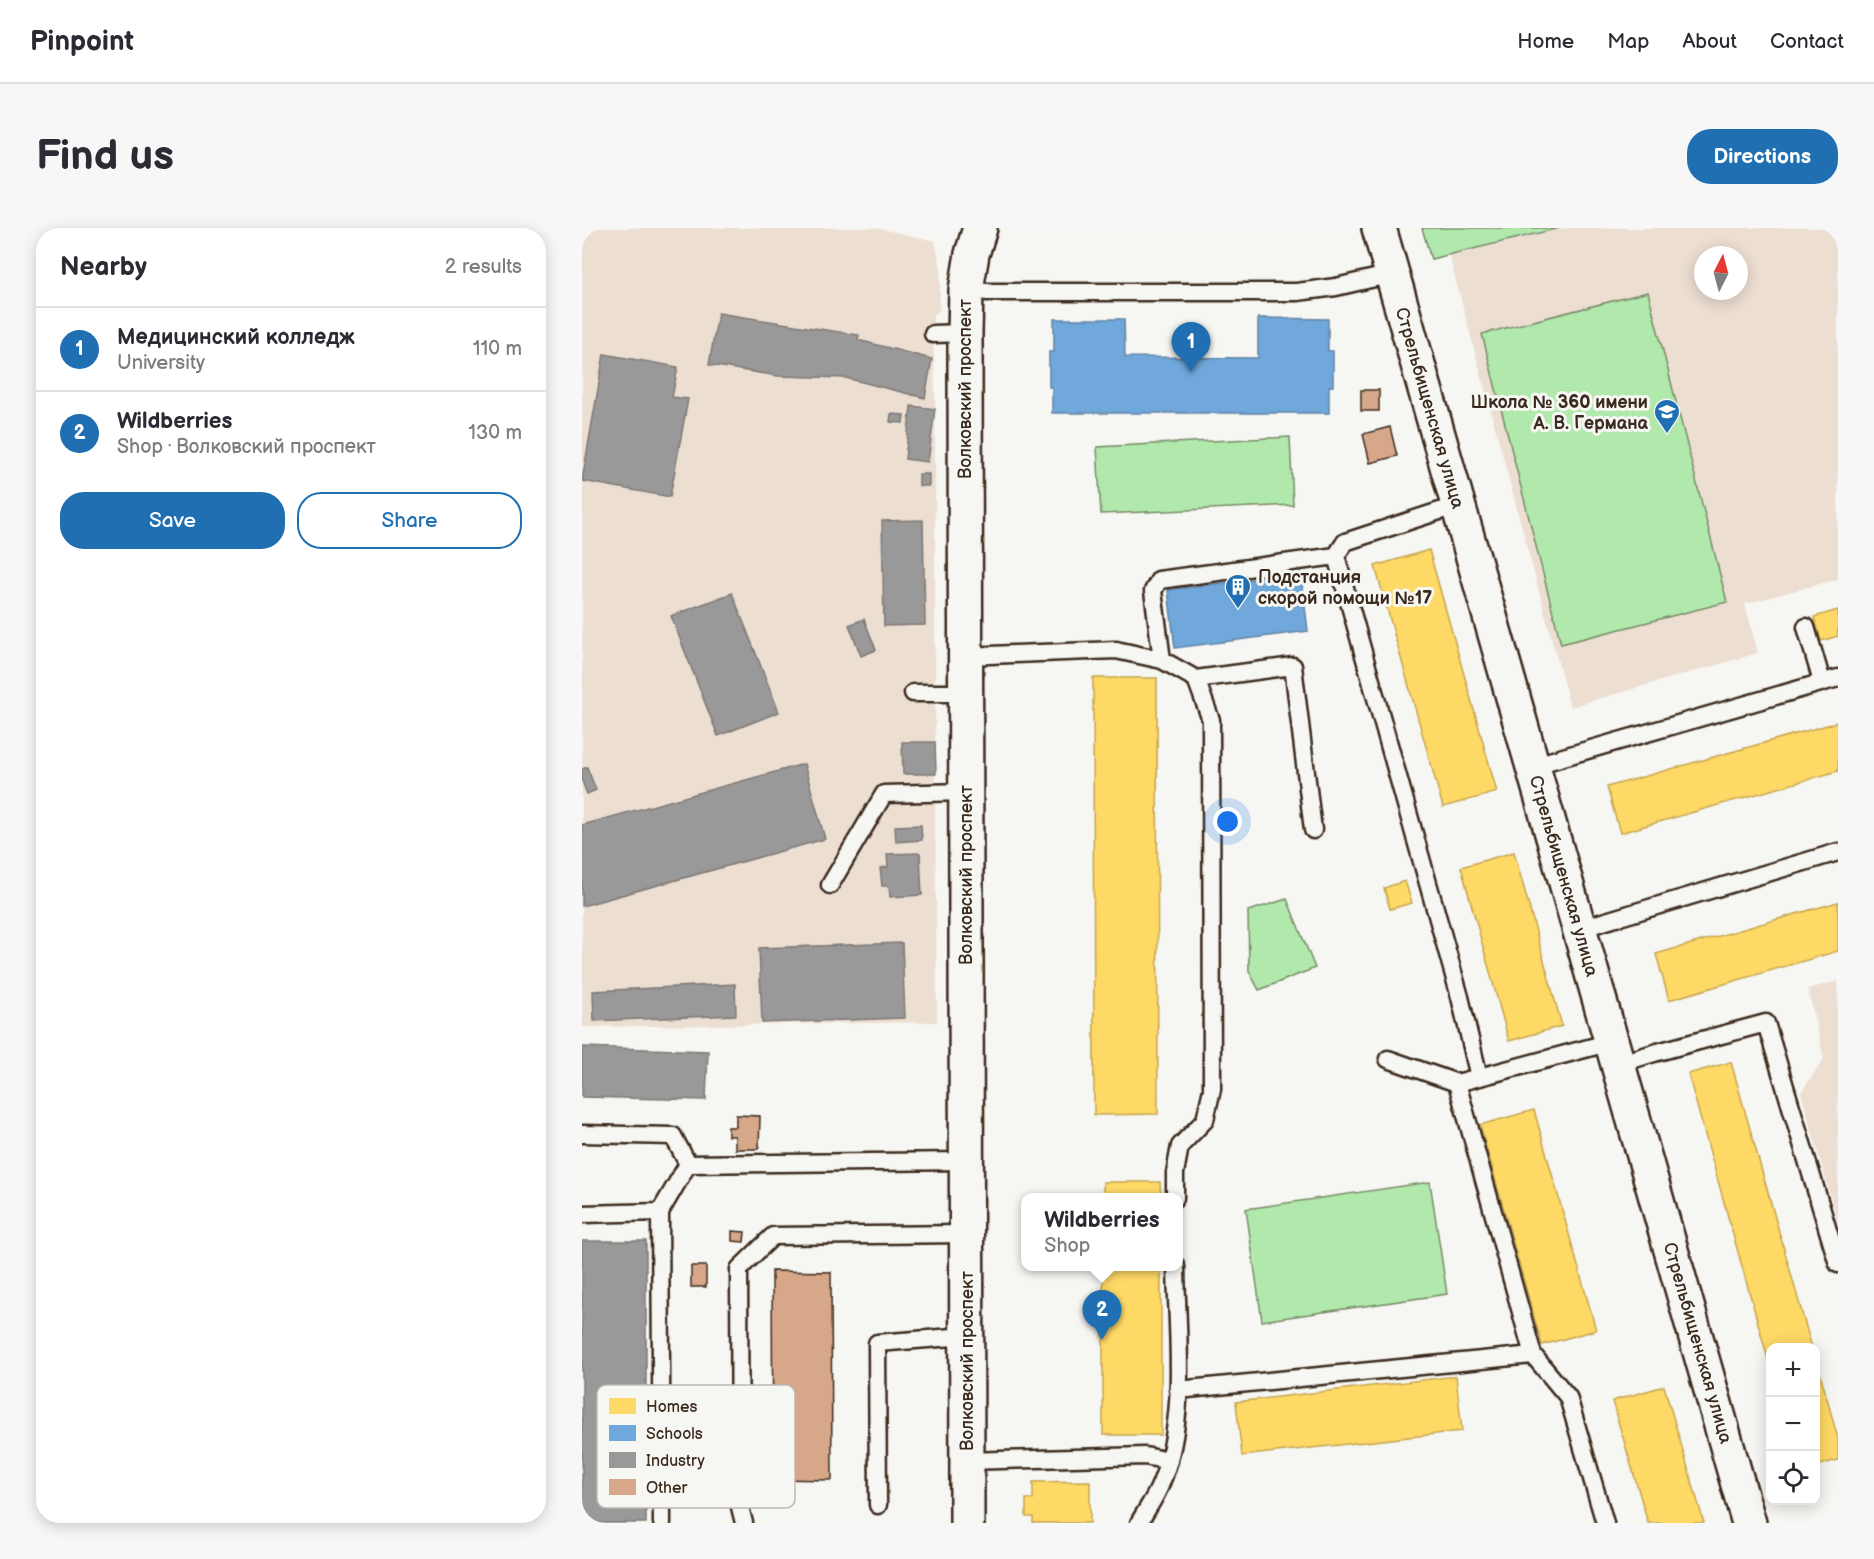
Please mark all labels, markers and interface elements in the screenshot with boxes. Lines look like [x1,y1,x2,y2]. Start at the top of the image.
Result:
text: Pinpoint [30,25,134,58]
text: Home [1517,29,1574,54]
text: Map [1607,29,1649,54]
text: About [1682,29,1737,54]
text: Contact [1770,29,1844,54]
button: Directions [1687,129,1838,184]
text: Find us [36,131,174,182]
north arrow [1694,246,1748,300]
text: Nearby [60,252,147,283]
text: 2 results [445,255,522,279]
street label: Волковский проспект [955,298,976,479]
street label: Стрельбищенская улица [1391,305,1468,511]
pin: 1 [1172,322,1210,372]
text: Медицинский колледж [117,324,355,351]
text: 1 [75,337,84,361]
text: 110 m [473,337,522,361]
text: University [117,351,205,375]
place label: Школа № 360 имени А. В. Германа [1470,392,1649,434]
school or university icon: Школа № 360 имени А. В. Германа [1652,397,1682,435]
text: Wildberries [117,408,232,435]
text: 2 [74,421,85,445]
text: 130 m [468,421,522,445]
text: Shop · Волковский проспект [117,435,376,459]
button: Save [60,492,285,549]
button: Share [297,492,522,549]
place label: Подстанция скорой помощи №17 [1258,567,1432,609]
building icon: Подстанция скорой помощи №17 [1223,572,1253,610]
street label: Стрельбищенская улица [1525,773,1602,979]
street label: Волковский проспект [956,784,977,965]
your location [1213,807,1242,836]
popup [1021,1193,1183,1271]
text: Wildberries [1044,1207,1160,1234]
text: Shop [1044,1234,1090,1258]
street label: Стрельбищенская улица [1659,1240,1736,1446]
street label: Волковский проспект [957,1270,978,1451]
pin: 2 [1082,1290,1122,1340]
map controls [1766,1343,1820,1505]
button: + [1766,1343,1820,1397]
legend [597,1385,795,1508]
button: − [1766,1397,1820,1451]
text: Homes [646,1398,698,1417]
text: Schools [646,1425,703,1444]
button: locate [1766,1451,1820,1505]
text: Industry [646,1452,705,1471]
text: Other [646,1479,687,1498]

